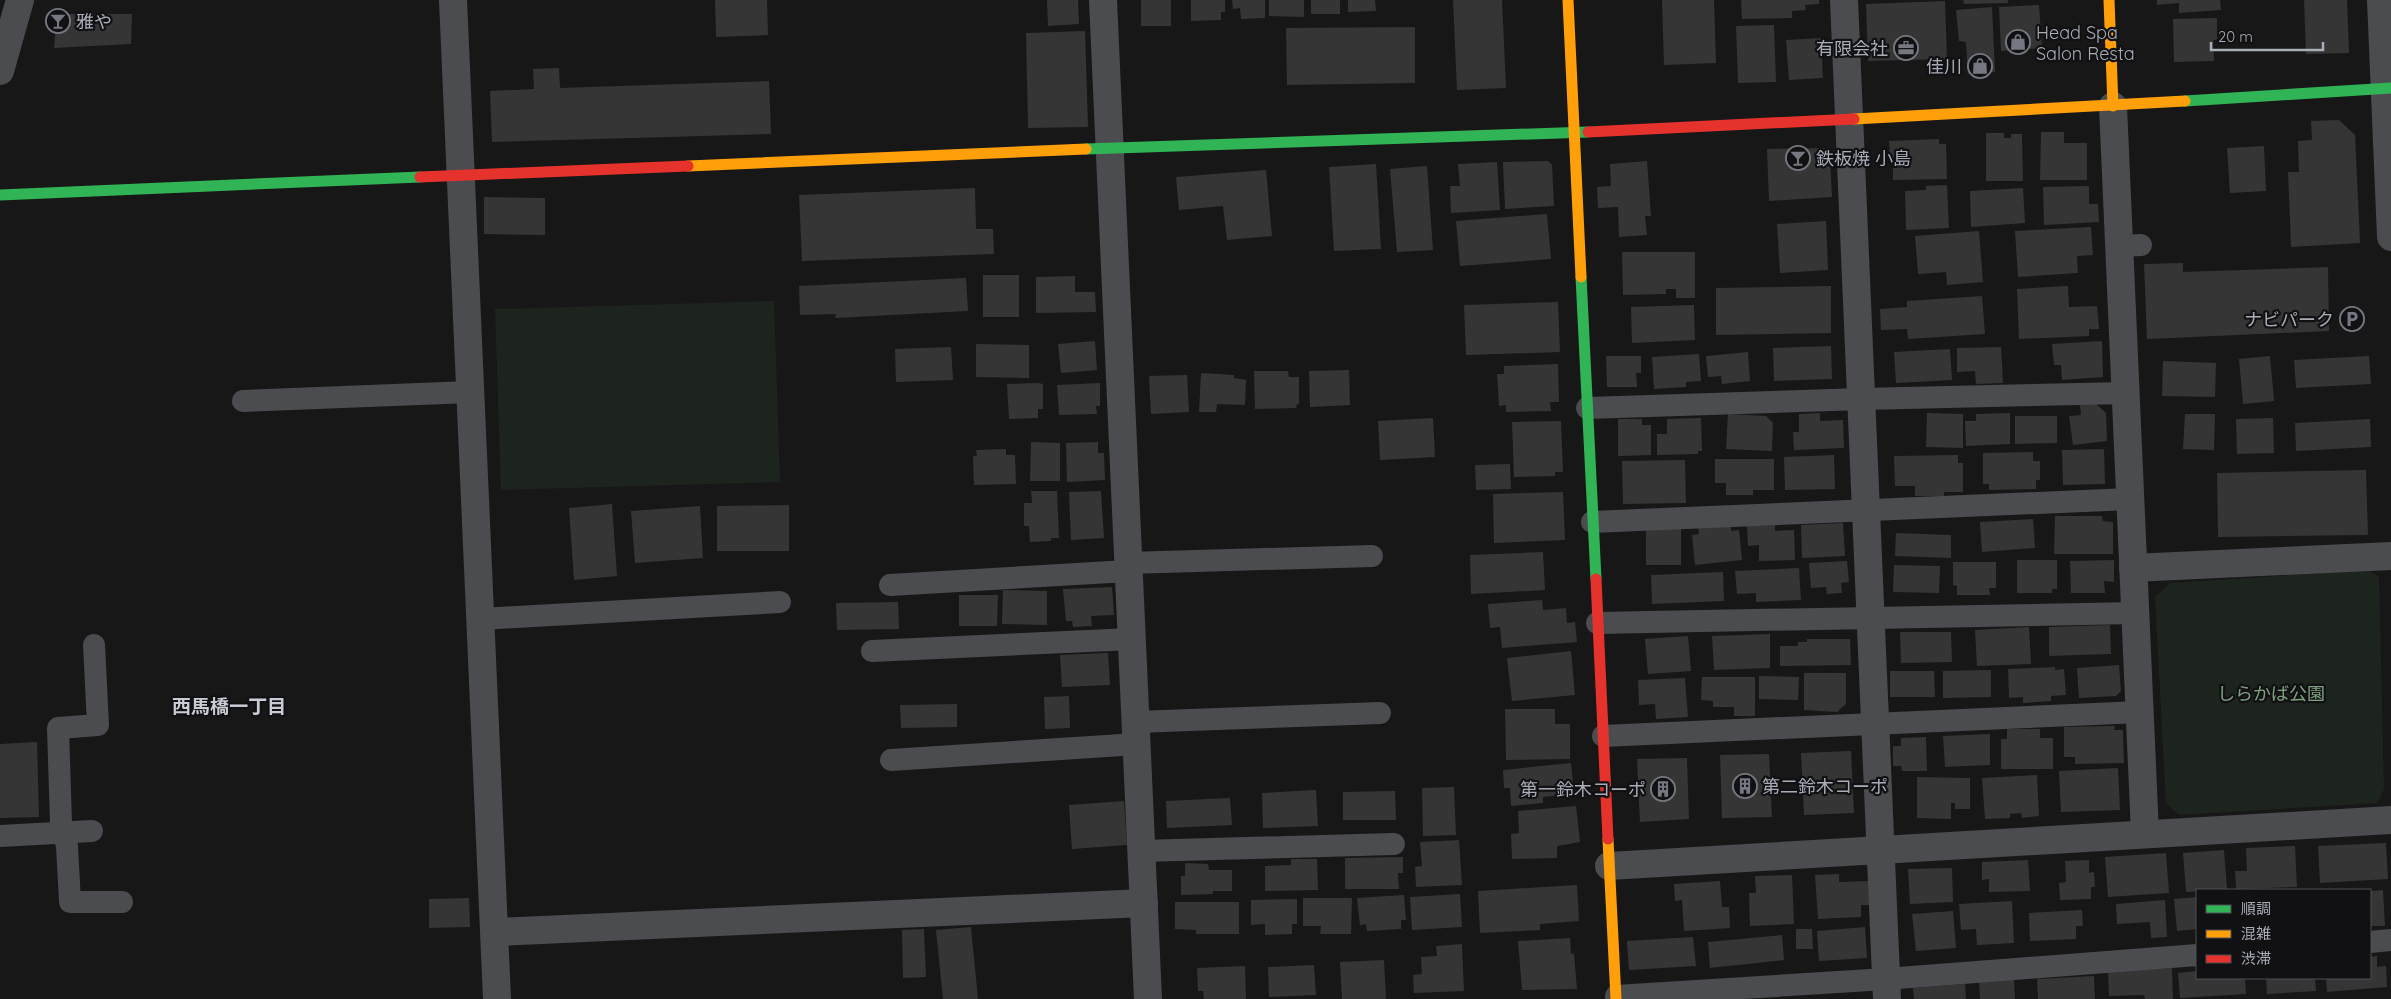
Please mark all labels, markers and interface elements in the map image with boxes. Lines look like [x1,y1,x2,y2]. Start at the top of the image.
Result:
bar icon: 雅や [45,8,71,34]
place label: 雅や [76,10,112,33]
scale bar [2211,20,2324,52]
place label: Head Spa Salon Resta [2036,21,2135,65]
text: 20 m [2218,27,2253,46]
shop icon: Head Spa Salon Resta [2005,29,2031,55]
office icon: 有限会社 [1893,35,1919,61]
place label: 有限会社 [1816,37,1888,60]
shop icon: 佳川 [1967,53,1993,79]
place label: 佳川 [1926,55,1962,78]
bar icon: 鉄板焼 小島 [1785,145,1811,171]
place label: 鉄板焼 小島 [1816,147,1911,170]
parking icon: ナビパーク [2339,306,2365,332]
place label: ナビパーク [2244,308,2334,331]
park label: しらかば公園 [2217,682,2325,705]
district label: 西馬橋一丁目 [172,694,286,718]
building icon: 第二鈴木コーポ [1732,773,1758,799]
place label: 第二鈴木コーポ [1762,775,1888,798]
building icon: 第一鈴木コーポ [1650,776,1676,802]
place label: 第一鈴木コーポ [1520,778,1646,801]
legend [2196,889,2371,979]
text: 順調 [2241,899,2271,918]
text: 混雑 [2241,924,2271,943]
text: 渋滞 [2241,949,2271,968]

